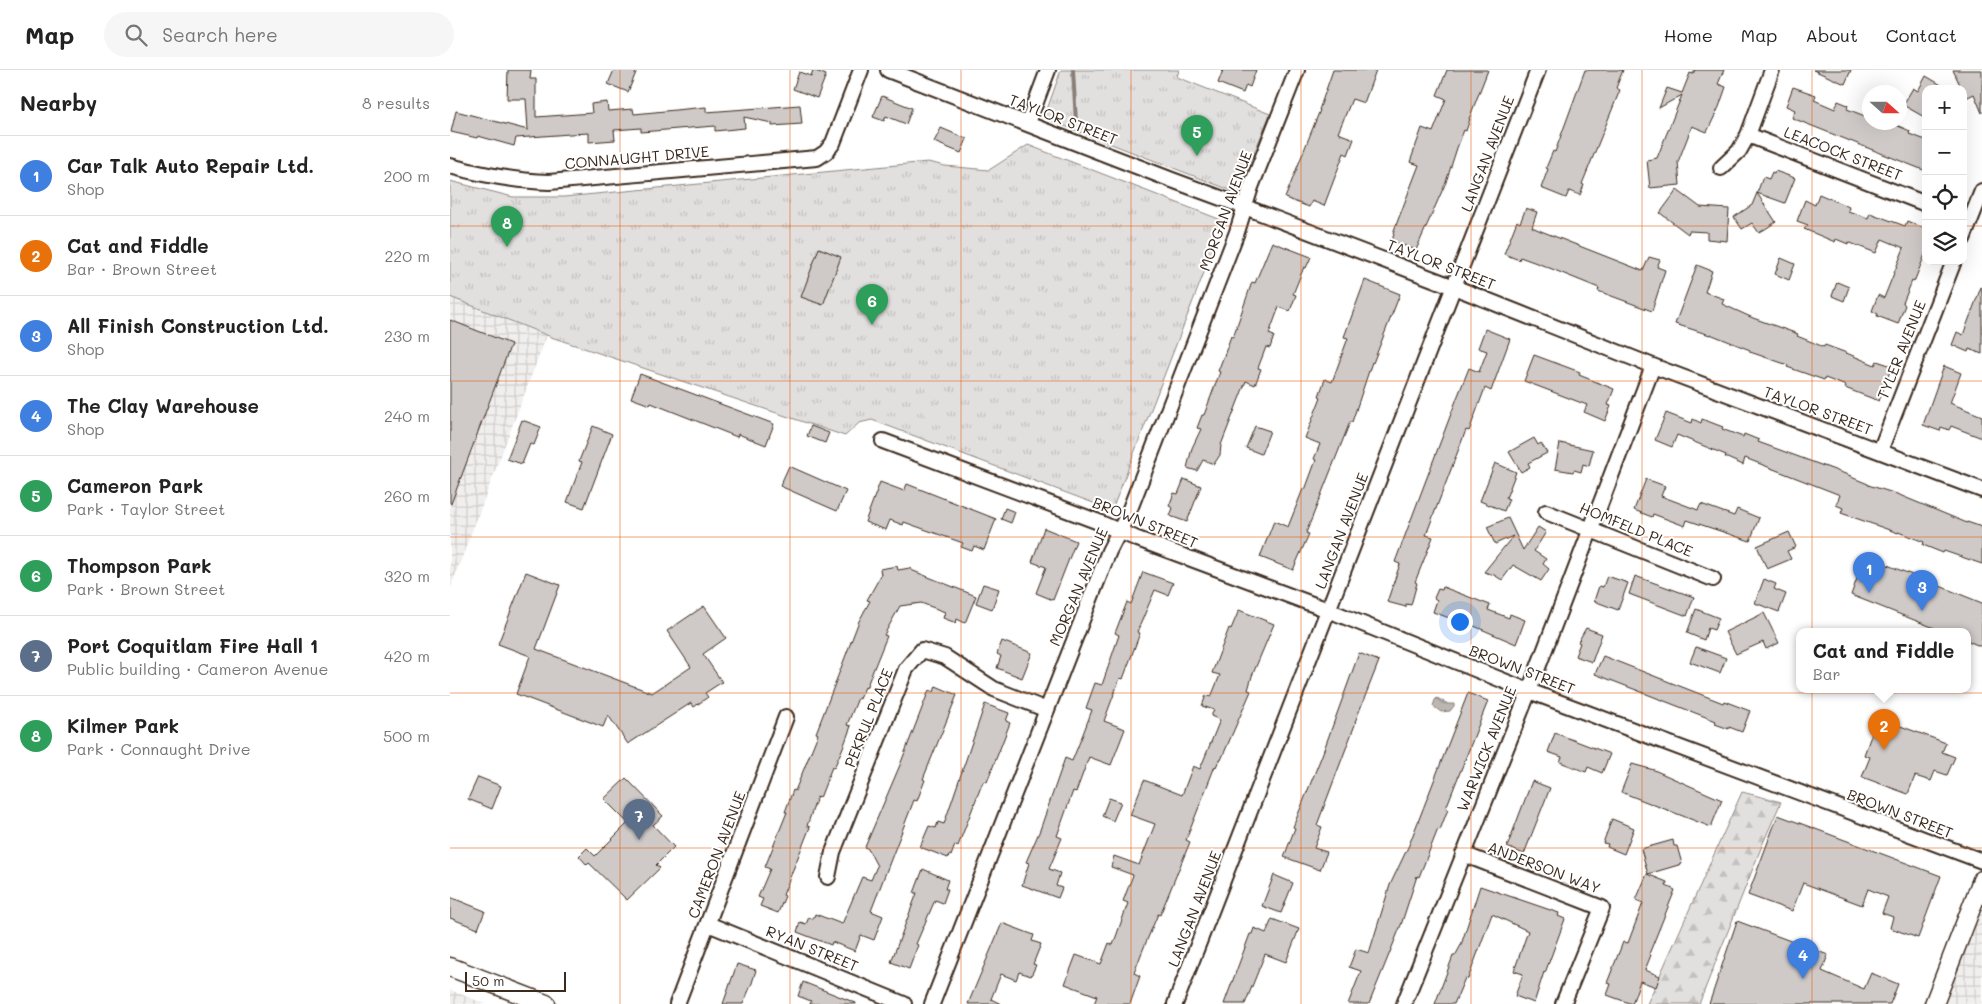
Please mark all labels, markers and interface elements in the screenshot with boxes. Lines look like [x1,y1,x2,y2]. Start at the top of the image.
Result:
search box [104,12,454,57]
text: Map [25,19,74,50]
icon: search [122,21,150,49]
text: Search here [162,22,278,47]
text: Home [1664,23,1713,47]
text: Map [1741,23,1777,47]
text: About [1805,23,1858,47]
text: Contact [1886,23,1957,47]
north arrow [1862,85,1907,130]
map controls [1922,85,1967,265]
button: + [1922,85,1967,130]
text: Nearby [20,89,97,116]
street label: TAYLOR STREET [1006,89,1120,149]
text: 8 results [362,92,430,113]
street label: LANGAN AVENUE [1456,92,1519,215]
pin: 5 [1181,115,1213,156]
street label: LEACOCK STREET [1781,121,1905,185]
button: − [1922,130,1967,175]
street label: CONNAUGHT DRIVE [564,141,710,173]
street label: MORGAN AVENUE [1194,147,1256,274]
text: Car Talk Auto Repair Ltd. [67,153,314,178]
text: 1 [32,165,40,186]
text: 200 m [383,165,430,186]
button: locate [1922,175,1967,220]
text: Shop [67,178,104,199]
pin: 8 [491,206,523,247]
button: layers [1922,220,1967,265]
text: Cat and Fiddle [67,233,209,258]
street label: TAYLOR STREET [1384,234,1498,294]
text: 2 [32,245,40,266]
text: 220 m [384,245,430,266]
text: Bar · Brown Street [67,258,217,279]
pin: 6 [856,284,888,325]
street label: TYLER AVENUE [1872,297,1930,402]
text: All Finish Construction Ltd. [67,313,329,338]
text: 3 [31,325,41,346]
text: 230 m [384,325,430,346]
text: Shop [67,338,104,359]
street label: TAYLOR STREET [1761,381,1876,439]
text: The Clay Warehouse [67,393,259,418]
text: 4 [31,405,41,426]
text: 240 m [384,405,430,426]
text: Shop [67,418,104,439]
street label: LANGAN AVENUE [1310,469,1373,592]
text: Cameron Park [67,473,203,498]
text: 5 [31,485,41,506]
text: 260 m [384,485,430,506]
street label: BROWN STREET [1090,492,1201,552]
street label: HOMFELD PLACE [1577,497,1696,561]
text: Park · Taylor Street [67,498,225,519]
street label: MORGAN AVENUE [1044,524,1112,649]
pin: 1 [1853,552,1885,593]
text: Thompson Park [67,553,212,578]
text: 6 [31,565,41,586]
text: 320 m [384,565,430,586]
pin: 3 [1906,570,1938,611]
text: Park · Brown Street [67,578,225,599]
your location [1447,609,1473,635]
popup [1796,628,1971,693]
text: Port Coquitlam Fire Hall 1 [67,633,318,658]
text: Cat and Fiddle [1813,638,1954,663]
street label: BROWN STREET [1467,640,1578,698]
text: 7 [32,645,40,666]
text: 420 m [384,645,430,666]
text: Public building · Cameron Avenue [67,658,328,679]
text: Bar [1813,663,1841,684]
street label: PEKRUL PLACE [839,665,897,770]
street label: WARWICK AVENUE [1452,683,1521,814]
pin: 2 [1868,709,1900,750]
text: Kilmer Park [67,713,179,738]
text: 8 [31,725,41,746]
text: 500 m [383,725,430,746]
text: Park · Connaught Drive [67,738,251,759]
street label: BROWN STREET [1845,784,1956,842]
street label: CAMERON AVENUE [683,788,750,921]
pin: 7 [623,799,655,840]
street label: ANDERSON WAY [1485,836,1604,898]
street label: LANGAN AVENUE [1163,847,1226,970]
street label: RYAN STREET [763,921,861,976]
pin: 4 [1787,938,1819,979]
scale bar [465,969,566,992]
text: 50 m [472,971,504,990]

